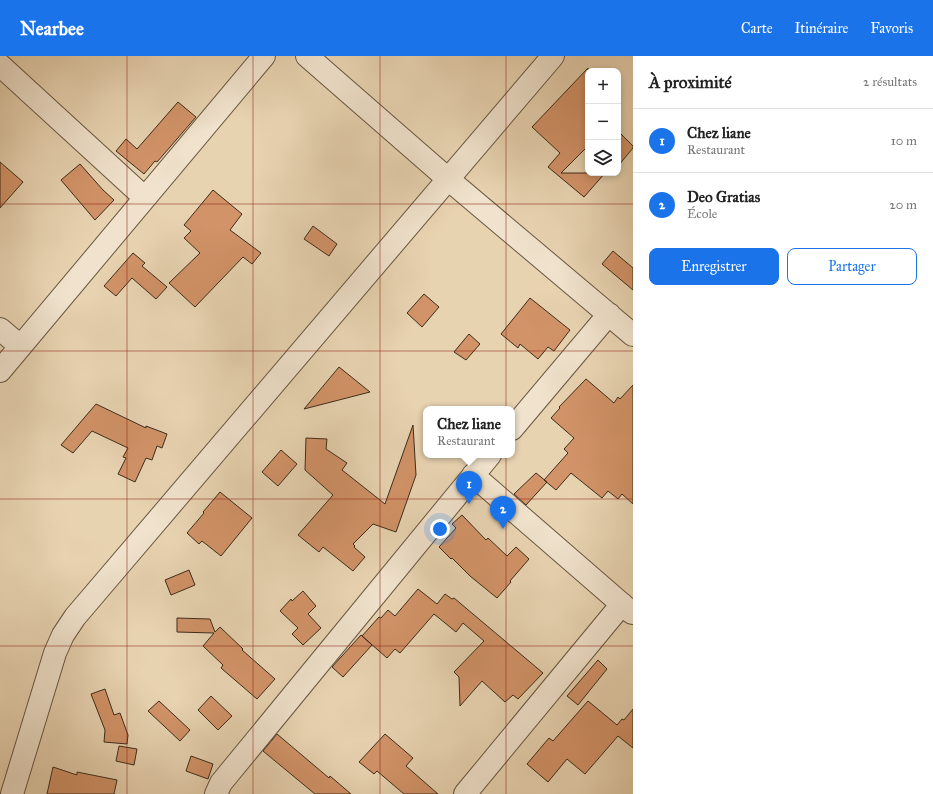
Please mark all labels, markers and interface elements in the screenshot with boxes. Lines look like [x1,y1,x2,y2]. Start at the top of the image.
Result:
text: Nearbee [20,17,84,40]
text: Carte [741,20,773,37]
text: Itinéraire [795,20,848,37]
text: Favoris [870,20,913,37]
map controls [585,68,621,176]
button: + [585,68,621,104]
text: À proximité [649,72,732,93]
text: 2 résultats [863,74,917,90]
button: − [585,104,621,140]
text: Chez liane [687,124,751,142]
text: 1 [659,133,665,149]
text: 10 m [891,133,917,149]
button: layers [585,140,621,176]
text: Restaurant [687,142,745,158]
text: Deo Gratias [687,188,760,206]
text: 2 [659,197,665,213]
text: 20 m [889,197,917,213]
text: École [687,206,717,222]
button: Enregistrer [649,248,779,285]
button: Partager [787,248,917,285]
popup [423,406,515,458]
text: Chez liane [437,415,501,433]
text: Restaurant [437,433,495,449]
pin: 1 [456,471,482,504]
pin: 2 [490,496,516,529]
your location [430,519,450,539]

